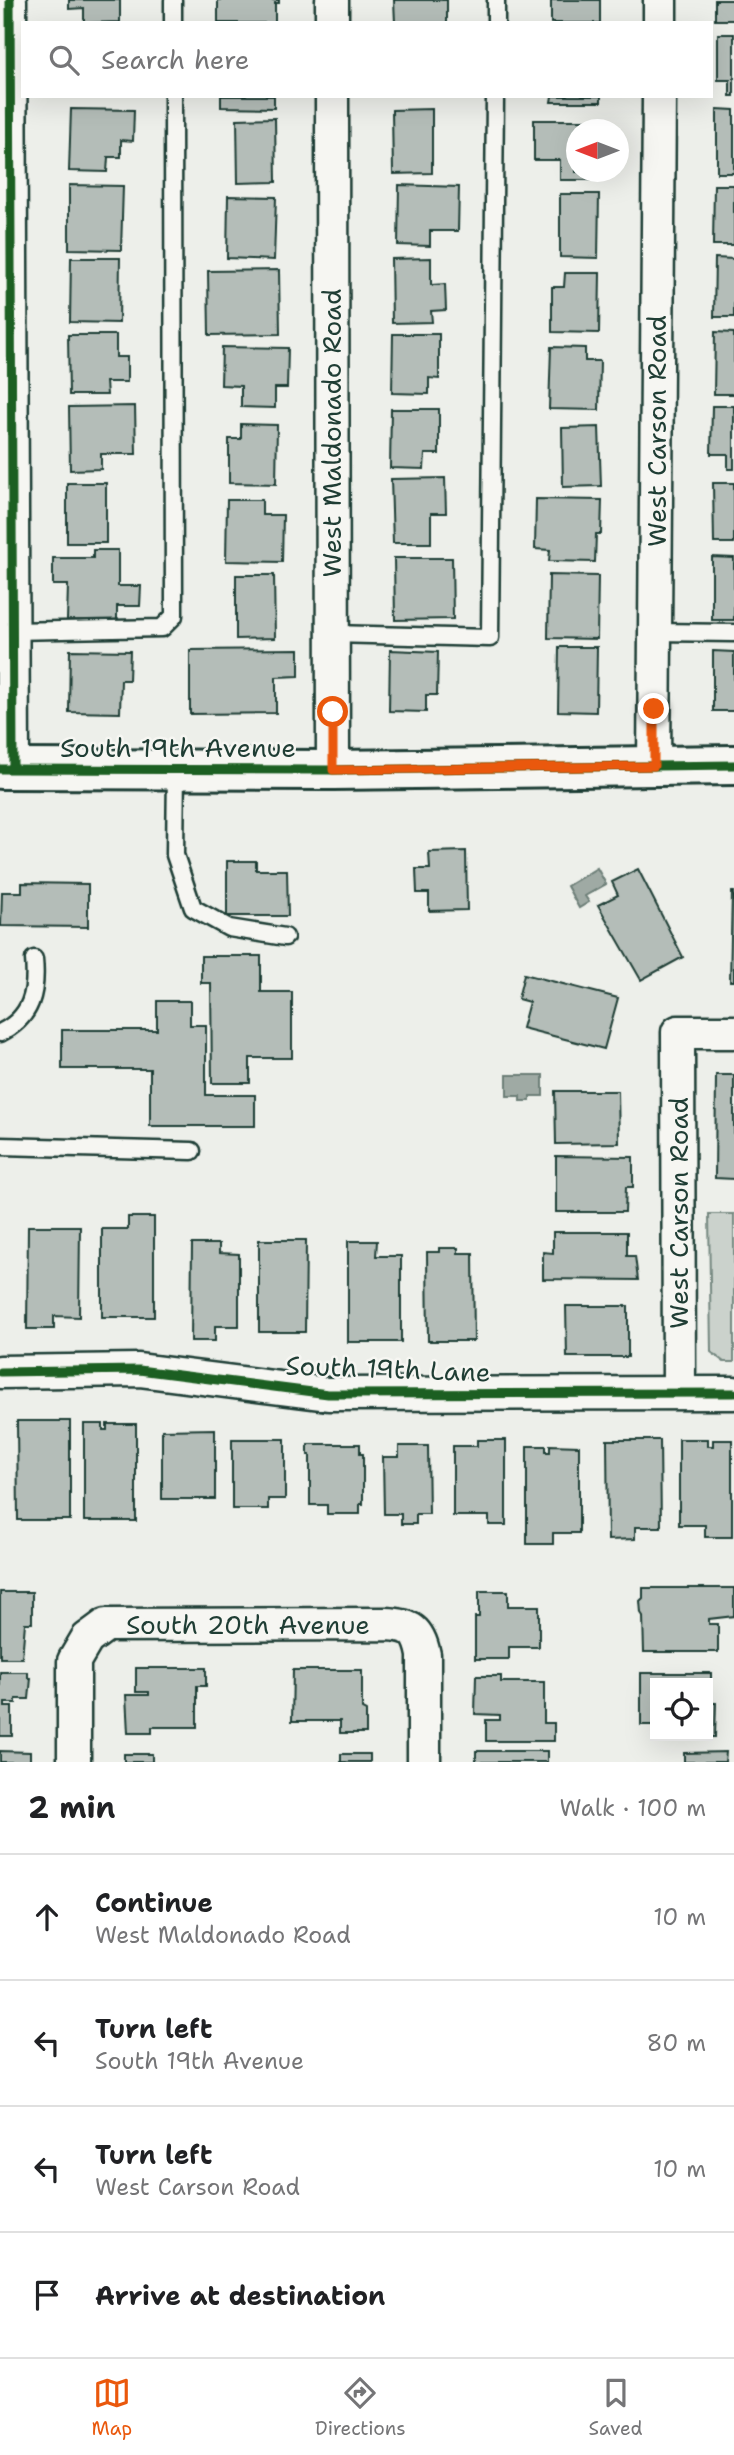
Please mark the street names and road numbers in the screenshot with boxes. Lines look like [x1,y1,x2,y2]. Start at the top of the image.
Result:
street label: West Maldonado Road [314,288,349,578]
street label: West Carson Road [639,315,674,547]
street label: South 19th Avenue [60,730,296,765]
street label: West Carson Road [661,1097,696,1329]
street label: South 19th Lane [285,1347,491,1390]
street label: South 20th Avenue [126,1607,370,1642]

